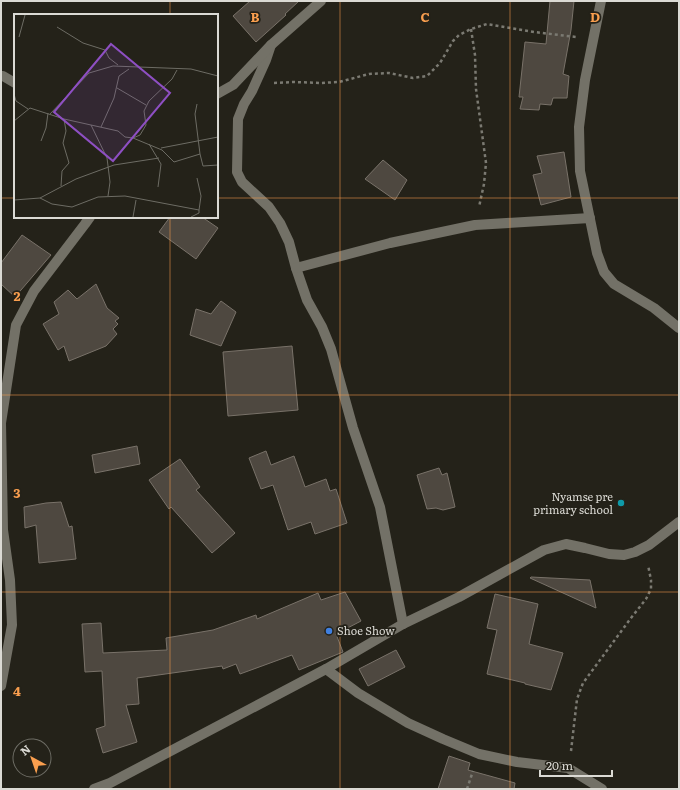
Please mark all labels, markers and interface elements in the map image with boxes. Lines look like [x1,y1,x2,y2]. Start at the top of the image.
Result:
text: B [251,7,260,26]
text: C [420,7,430,26]
text: D [590,7,600,26]
inset map [14,14,218,218]
text: 2 [14,286,21,305]
text: 3 [13,483,21,502]
place label: Nyamse pre primary school [533,488,613,517]
marker: Nyamse pre primary school [616,498,626,508]
place label: Shoe Show [337,622,395,638]
marker: Shoe Show [324,626,334,636]
text: 4 [13,681,21,700]
north arrow [12,738,52,778]
text: N [16,740,34,759]
scale bar [540,752,612,778]
text: 20 m [546,756,573,774]

